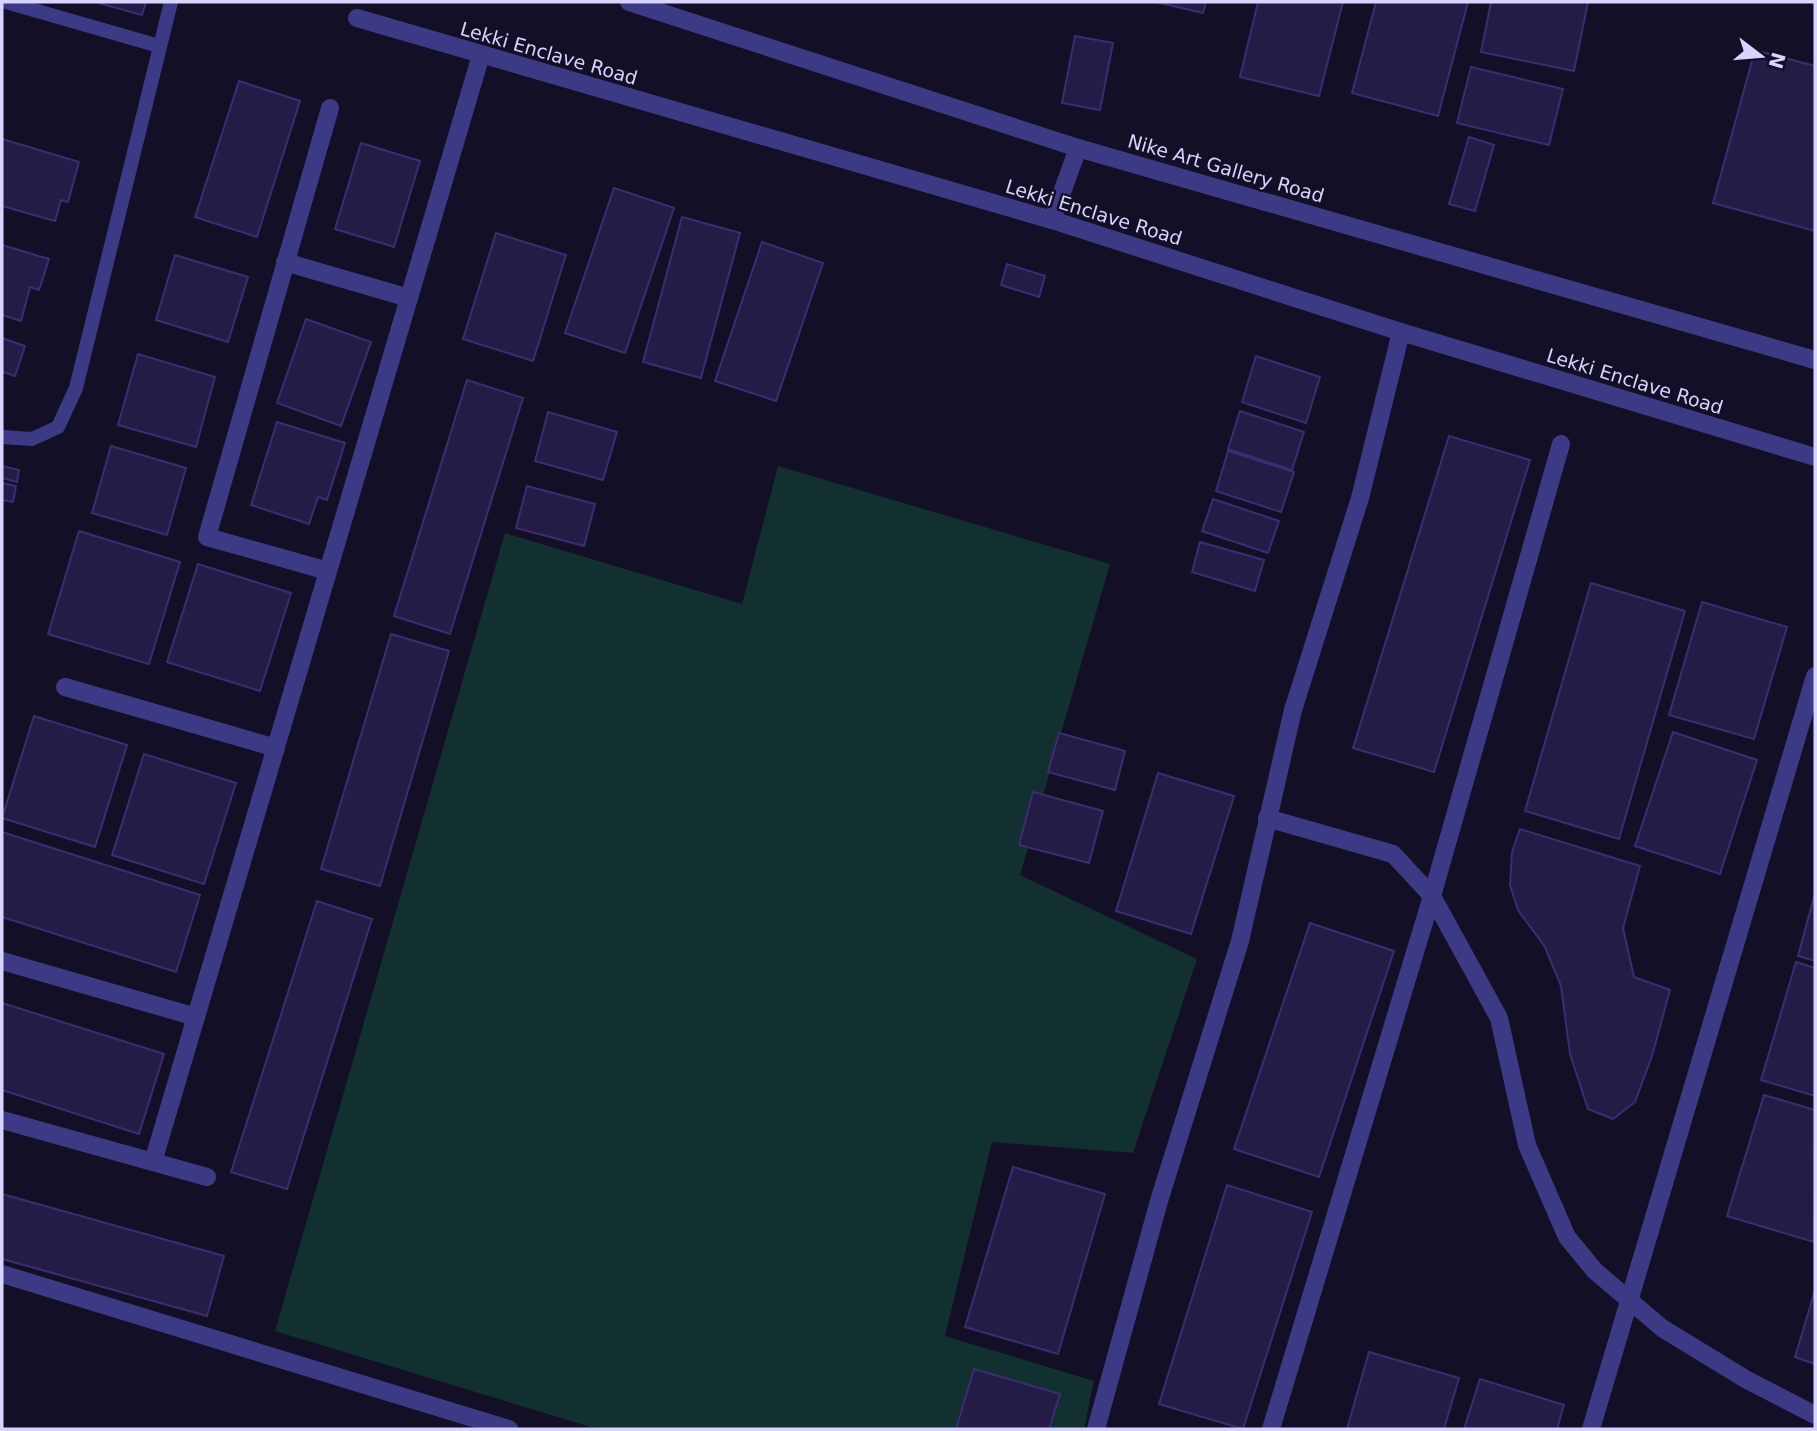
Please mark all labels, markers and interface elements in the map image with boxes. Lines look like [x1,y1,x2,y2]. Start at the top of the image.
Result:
street label: Lekki Enclave Road [458,17,640,89]
north arrow [1726,21,1796,91]
text: N [1765,50,1790,71]
street label: Nike Art Gallery Road [1125,129,1327,207]
street label: Lekki Enclave Road [1003,175,1185,249]
street label: Lekki Enclave Road [1544,344,1726,418]

